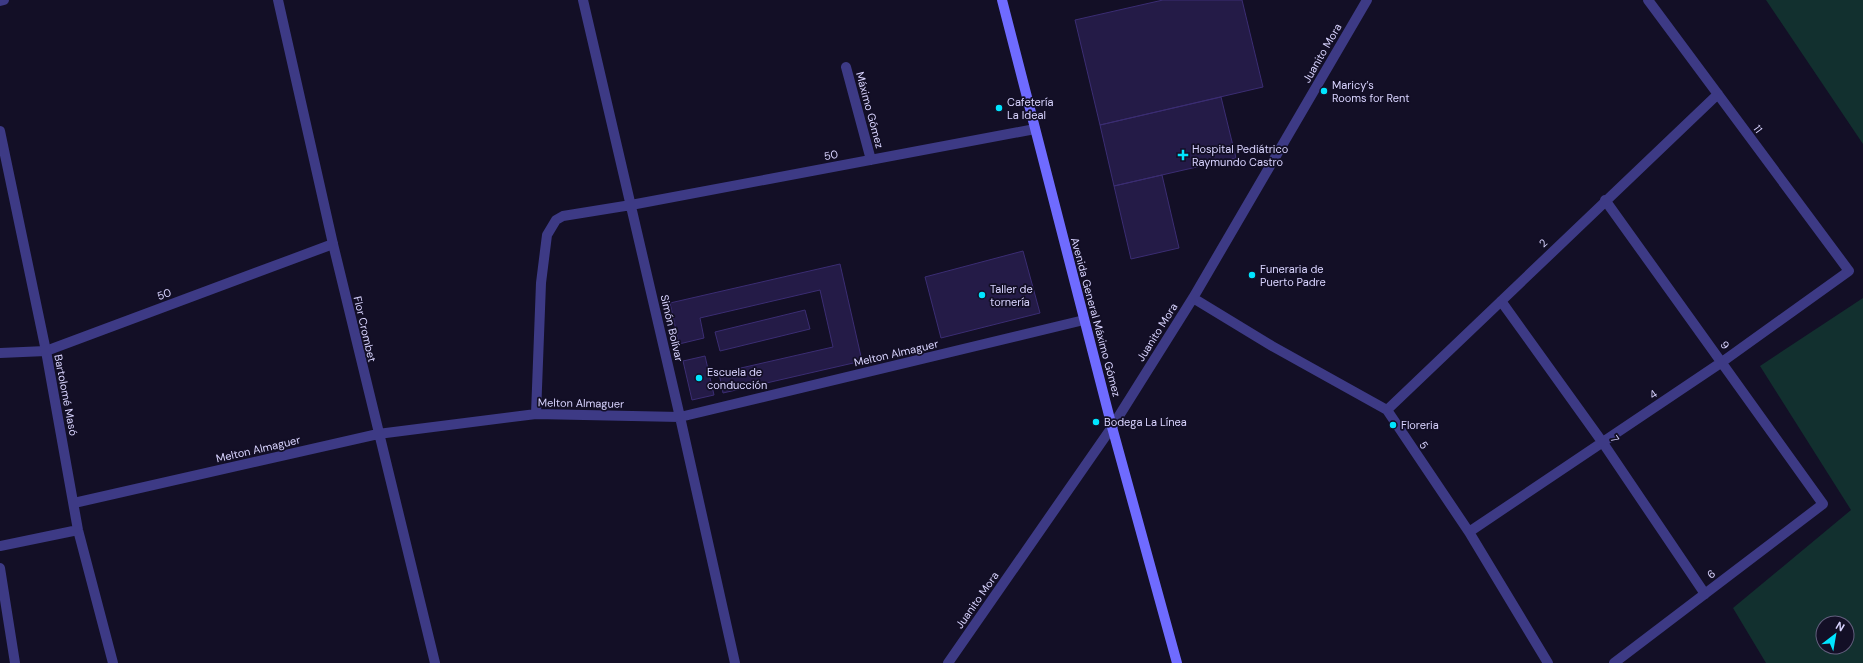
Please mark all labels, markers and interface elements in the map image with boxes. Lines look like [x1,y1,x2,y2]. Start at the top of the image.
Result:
street label: Juanito Mora [1299,21,1345,85]
street label: Máximo Gómez [853,70,887,150]
place label: Maricy’s Rooms for Rent [1332,78,1410,105]
marker: Maricy’s Rooms for Rent [1319,86,1329,96]
place label: Cafetería La Ideal [1007,95,1053,122]
marker: Cafetería La Ideal [994,103,1004,113]
street label: 11 [1750,122,1766,136]
place label: Hospital Pediátrico Raymundo Castro [1192,142,1288,169]
street label: 50 [823,147,839,163]
marker: Hospital Pediátrico Raymundo Castro [1177,149,1189,161]
street label: Avenida General Máximo Gómez [1068,236,1124,398]
street label: 2 [1536,236,1550,250]
place label: Funeraria de Puerto Padre [1260,262,1326,289]
marker: Funeraria de Puerto Padre [1247,270,1257,280]
place label: Taller de tornería [990,282,1033,309]
street label: 50 [155,285,173,303]
marker: Taller de tornería [977,290,987,300]
street label: Simón Bolívar [658,293,686,363]
street label: Flor Crombet [351,295,379,363]
street label: Juanito Mora [1134,300,1180,364]
street label: Melton Almaguer [852,336,940,370]
street label: 9 [1717,338,1733,352]
street label: Bartolomé Masó [51,353,81,437]
place label: Escuela de conducción [707,365,767,392]
marker: Escuela de conducción [694,373,704,383]
street label: 4 [1646,386,1660,402]
street label: Melton Almaguer [538,395,624,411]
place label: Bodega La Línea [1104,415,1187,429]
marker: Bodega La Línea [1091,417,1101,427]
place label: Floreria [1401,418,1439,432]
marker: Floreria [1388,420,1398,430]
street label: Melton Almaguer [214,432,302,466]
street label: 7 [1608,433,1623,445]
street label: 5 [1416,438,1432,452]
street label: 6 [1704,566,1718,582]
street label: Juanito Mora [952,569,1002,631]
north arrow [1815,615,1855,655]
text: N [1833,618,1847,634]

